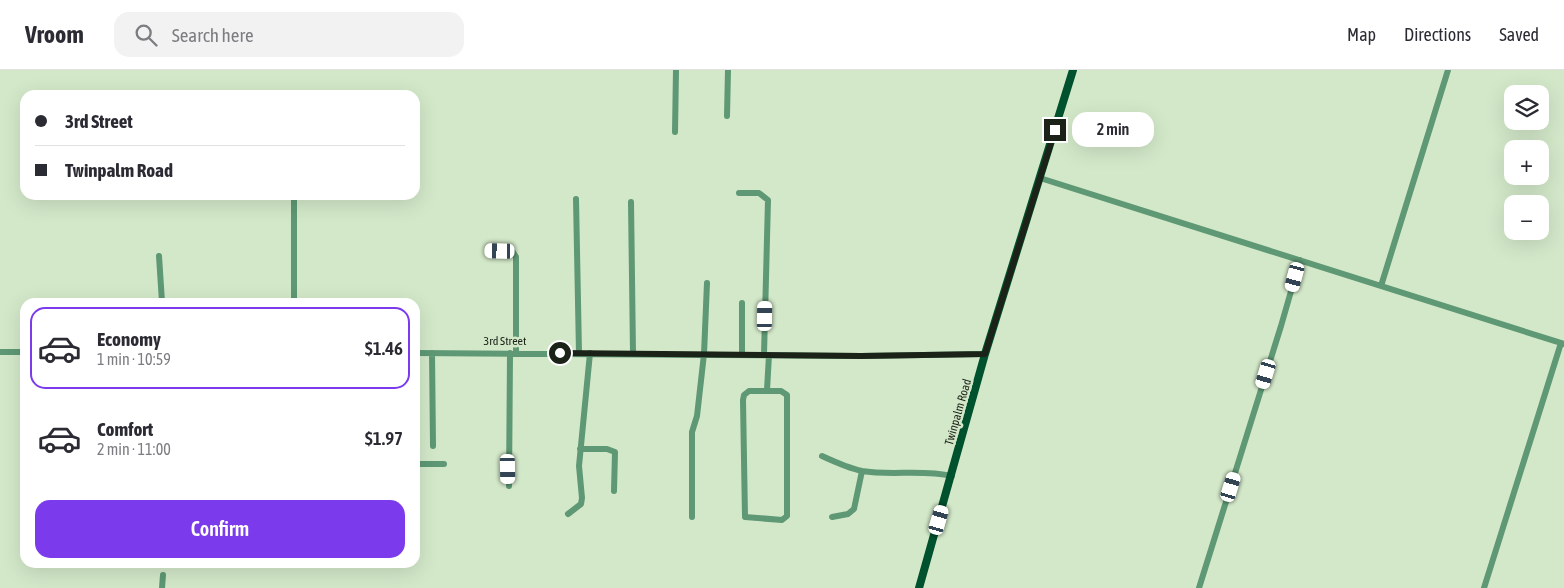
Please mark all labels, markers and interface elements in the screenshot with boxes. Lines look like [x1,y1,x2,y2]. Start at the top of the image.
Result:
search box [114,12,464,57]
text: Vroom [25,21,84,48]
icon: search [132,21,160,49]
text: Search here [172,24,254,46]
text: Map [1347,24,1376,45]
text: Directions [1404,24,1471,45]
text: Saved [1499,24,1539,45]
map controls [1504,85,1549,240]
button: layers [1504,85,1549,130]
text: 3rd Street [65,110,133,132]
callout: 2 min [1072,112,1155,148]
route end [1044,119,1066,141]
text: 2 min [1097,120,1129,138]
button: + [1504,140,1549,185]
text: Twinpalm Road [65,159,173,181]
button: − [1504,195,1549,240]
car [484,243,515,259]
car [1283,261,1306,293]
car [757,301,772,331]
icon: car [37,326,82,371]
text: Economy [97,328,161,350]
street label: 3rd Street [484,334,527,348]
text: $1.46 [365,337,403,359]
route start [549,342,571,364]
text: 1 min · 10:59 [97,350,171,368]
car [1254,357,1277,391]
street label: Twinpalm Road [942,377,974,447]
icon: car [37,416,82,461]
text: Comfort [97,418,153,440]
text: $1.97 [365,427,403,449]
text: 2 min · 11:00 [97,440,171,458]
car [500,454,515,484]
car [1219,470,1242,504]
button: Confirm [35,500,405,558]
car [927,504,950,536]

